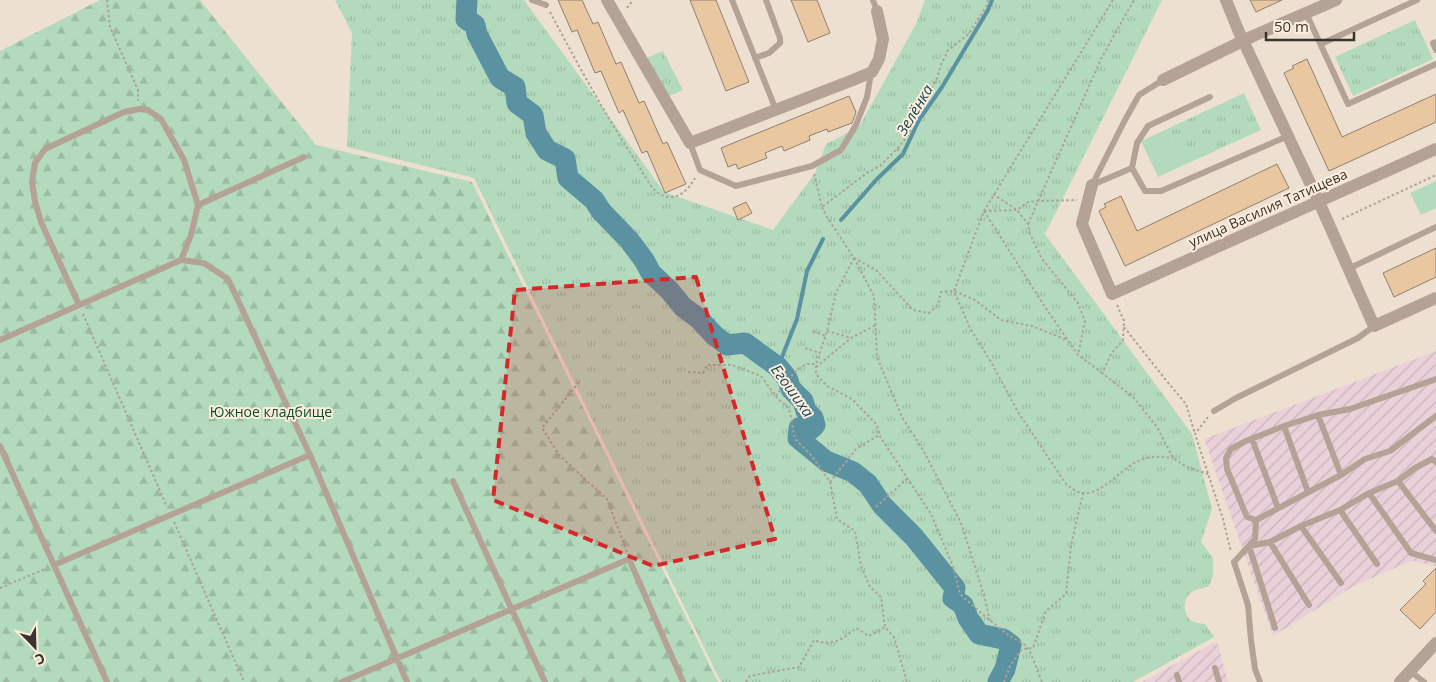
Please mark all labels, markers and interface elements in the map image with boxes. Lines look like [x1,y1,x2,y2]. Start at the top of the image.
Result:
scale bar [1266,10,1354,42]
text: 50 m [1274,16,1309,36]
water label: Зелёнка [891,80,937,139]
street label: улица Василия Татищева [1185,164,1350,251]
water label: Егошиха [767,360,819,421]
park label: Южное кладбище [210,402,332,421]
north arrow [10,622,60,672]
text: С [32,649,48,670]

